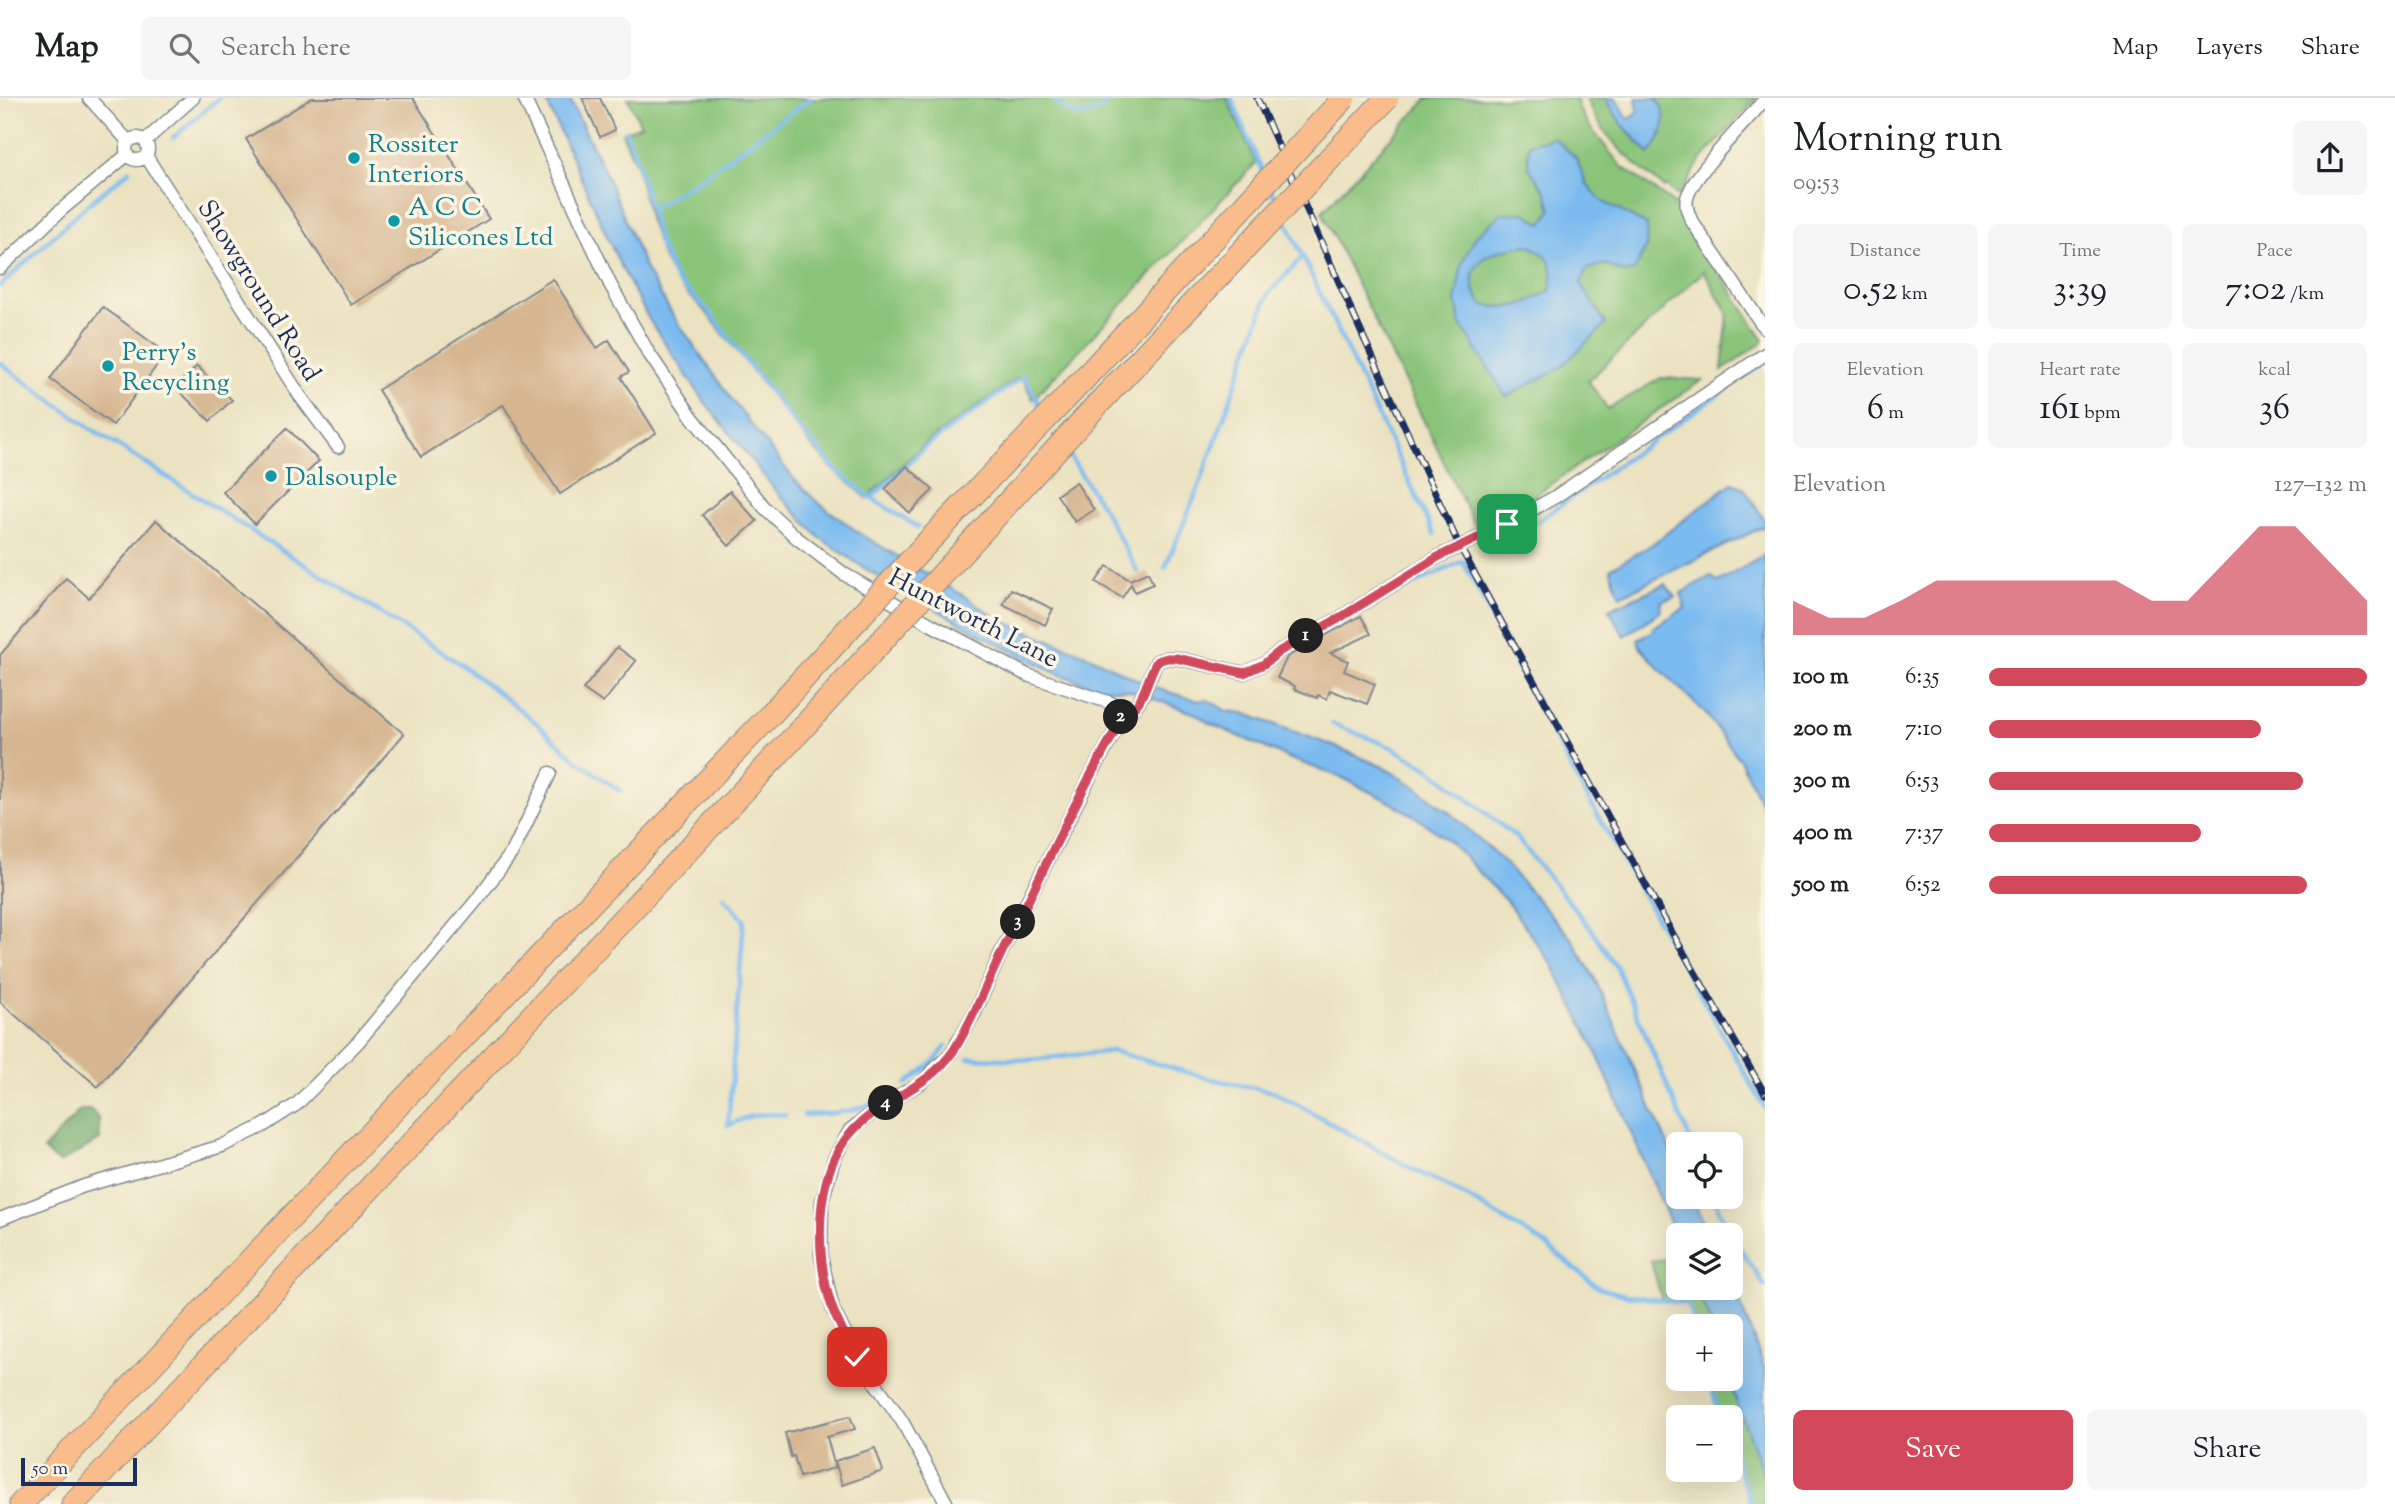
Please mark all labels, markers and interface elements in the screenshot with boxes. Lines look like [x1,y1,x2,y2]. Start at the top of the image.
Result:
search box [141,17,631,80]
text: Map [35,24,99,72]
icon: search [165,29,203,67]
text: Search here [221,30,351,67]
text: Map [2112,31,2158,65]
text: Layers [2196,31,2263,65]
text: Share [2301,31,2360,65]
text: Morning run [1793,114,2003,168]
button: share [2293,121,2367,195]
place label: Rossiter Interiors [368,127,464,194]
marker: Rossiter Interiors [346,150,362,166]
text: 09:53 [1793,167,1839,200]
place label: A C C Silicones Ltd [408,190,554,257]
street label: Showground Road [187,193,329,390]
marker: A C C Silicones Ltd [386,213,402,229]
text: Distance [1850,238,1921,265]
text: Time [2059,238,2101,265]
text: Pace [2256,238,2293,265]
text: 0.52 [1843,265,1898,316]
text: 3:39 [2053,265,2107,316]
text: 7:02 [2225,265,2286,316]
text: km [1898,281,1928,308]
text: /km [2286,281,2324,308]
place label: Perry's Recycling [122,335,230,402]
text: Elevation [1847,357,1924,384]
text: Heart rate [2039,357,2121,384]
text: kcal [2258,357,2291,384]
marker: Perry's Recycling [100,358,116,374]
text: 6 [1867,384,1884,435]
text: 161 [2039,384,2080,435]
text: 36 [2259,384,2290,435]
text: m [1884,400,1904,427]
text: bpm [2080,400,2121,427]
place label: Dalsouple [285,460,398,497]
marker: Dalsouple [263,468,279,484]
text: Elevation [1793,469,1886,502]
text: 127–132 m [2274,469,2367,502]
pin [1477,494,1537,554]
icon: arrive [1488,505,1526,543]
street label: Huntworth Lane [881,560,1064,678]
pin: 1 [1288,618,1324,654]
text: 1 [1302,622,1309,649]
text: 100 m [1793,661,1849,694]
text: 6:35 [1905,661,1939,694]
pin: 2 [1104,700,1138,734]
text: 2 [1116,703,1125,730]
text: 200 m [1793,713,1852,746]
text: 7:10 [1905,713,1942,746]
text: 300 m [1793,765,1850,798]
text: 6:53 [1905,765,1939,798]
text: 400 m [1793,817,1853,850]
text: 7:37 [1905,817,1943,850]
text: 500 m [1793,869,1849,902]
text: 6:52 [1905,869,1941,902]
pin: 3 [1000,904,1036,940]
text: 3 [1014,908,1021,935]
pin: 4 [868,1086,903,1121]
text: 4 [881,1089,890,1116]
map controls [1666,1132,1743,1482]
button: locate [1666,1132,1743,1209]
button: layers [1666,1223,1743,1300]
button: + [1666,1314,1743,1391]
pin [827,1327,887,1387]
icon: check [838,1338,876,1376]
button: − [1666,1405,1743,1482]
button: Save [1793,1410,2073,1490]
button: Share [2087,1410,2367,1490]
scale bar [21,1455,136,1487]
text: 50 m [32,1456,68,1483]

